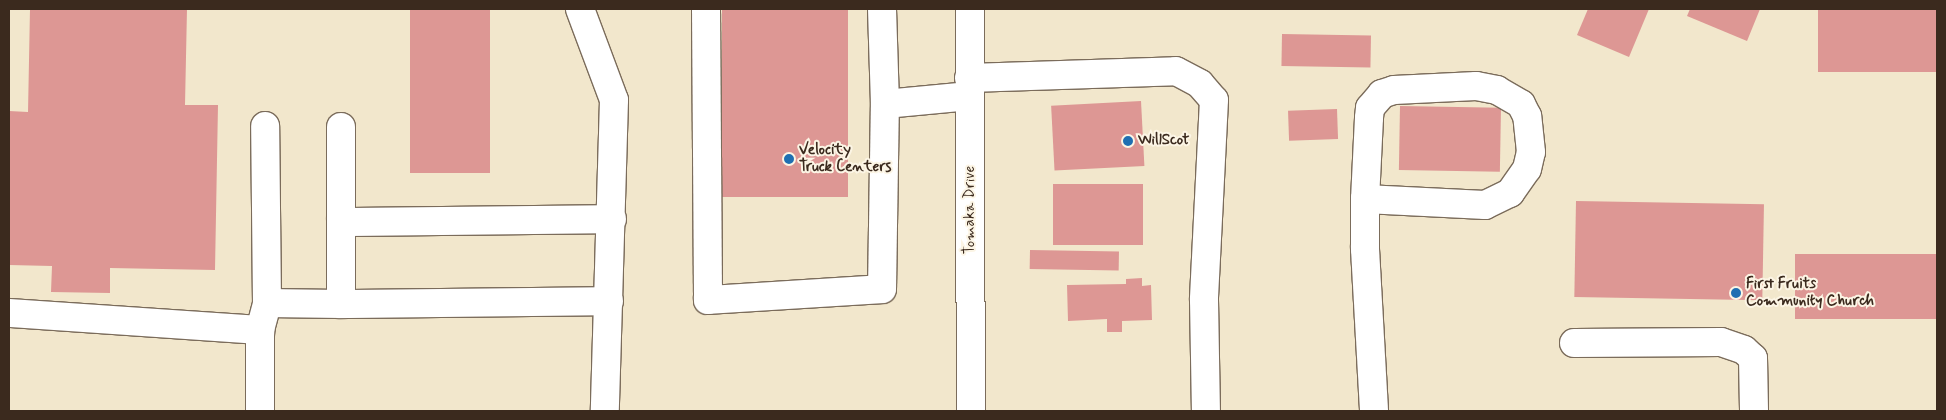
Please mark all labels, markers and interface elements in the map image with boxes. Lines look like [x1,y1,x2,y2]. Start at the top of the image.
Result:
place label: WillScot [1138,132,1189,150]
marker: WillScot [1122,135,1134,147]
place label: Velocity Truck Centers [799,141,889,176]
marker: Velocity Truck Centers [783,153,795,165]
street label: Tomaka Drive [962,166,980,254]
place label: First Fruits Community Church [1746,275,1874,310]
marker: First Fruits Community Church [1730,287,1742,299]

